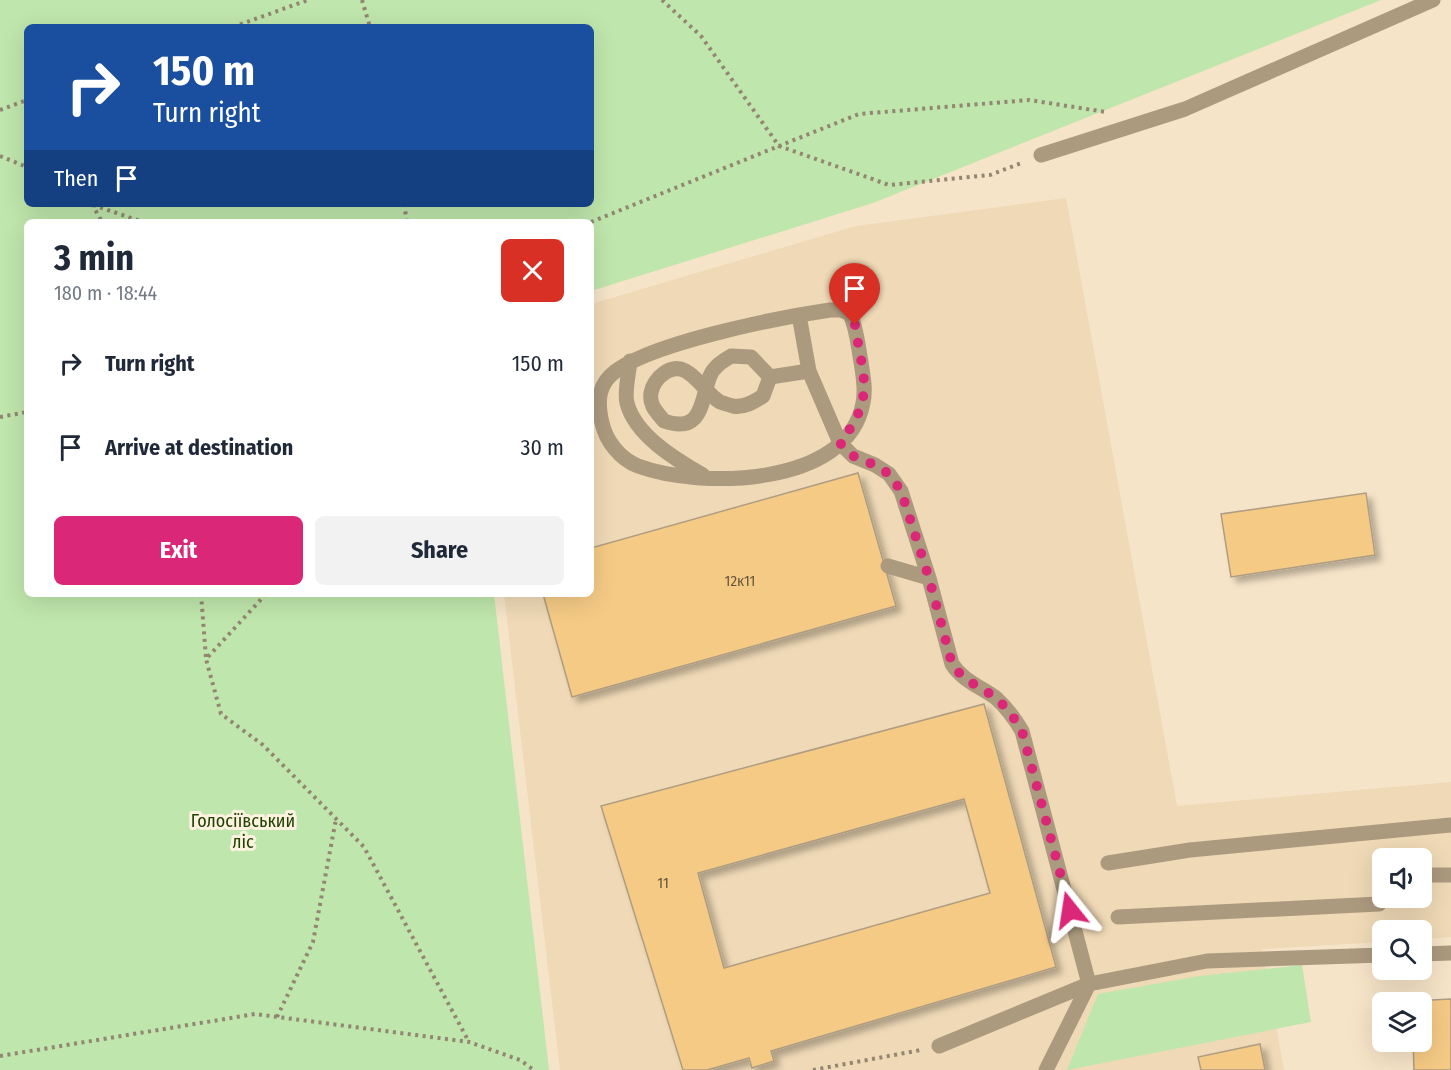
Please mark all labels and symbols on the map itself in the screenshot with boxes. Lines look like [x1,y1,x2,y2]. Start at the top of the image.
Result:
pin [829,263,880,325]
house number: 12к11 [725,572,755,590]
park label: Голосіївський ліс [191,810,295,853]
house number: 11 [657,874,669,892]
position arrow [1038,878,1102,942]

